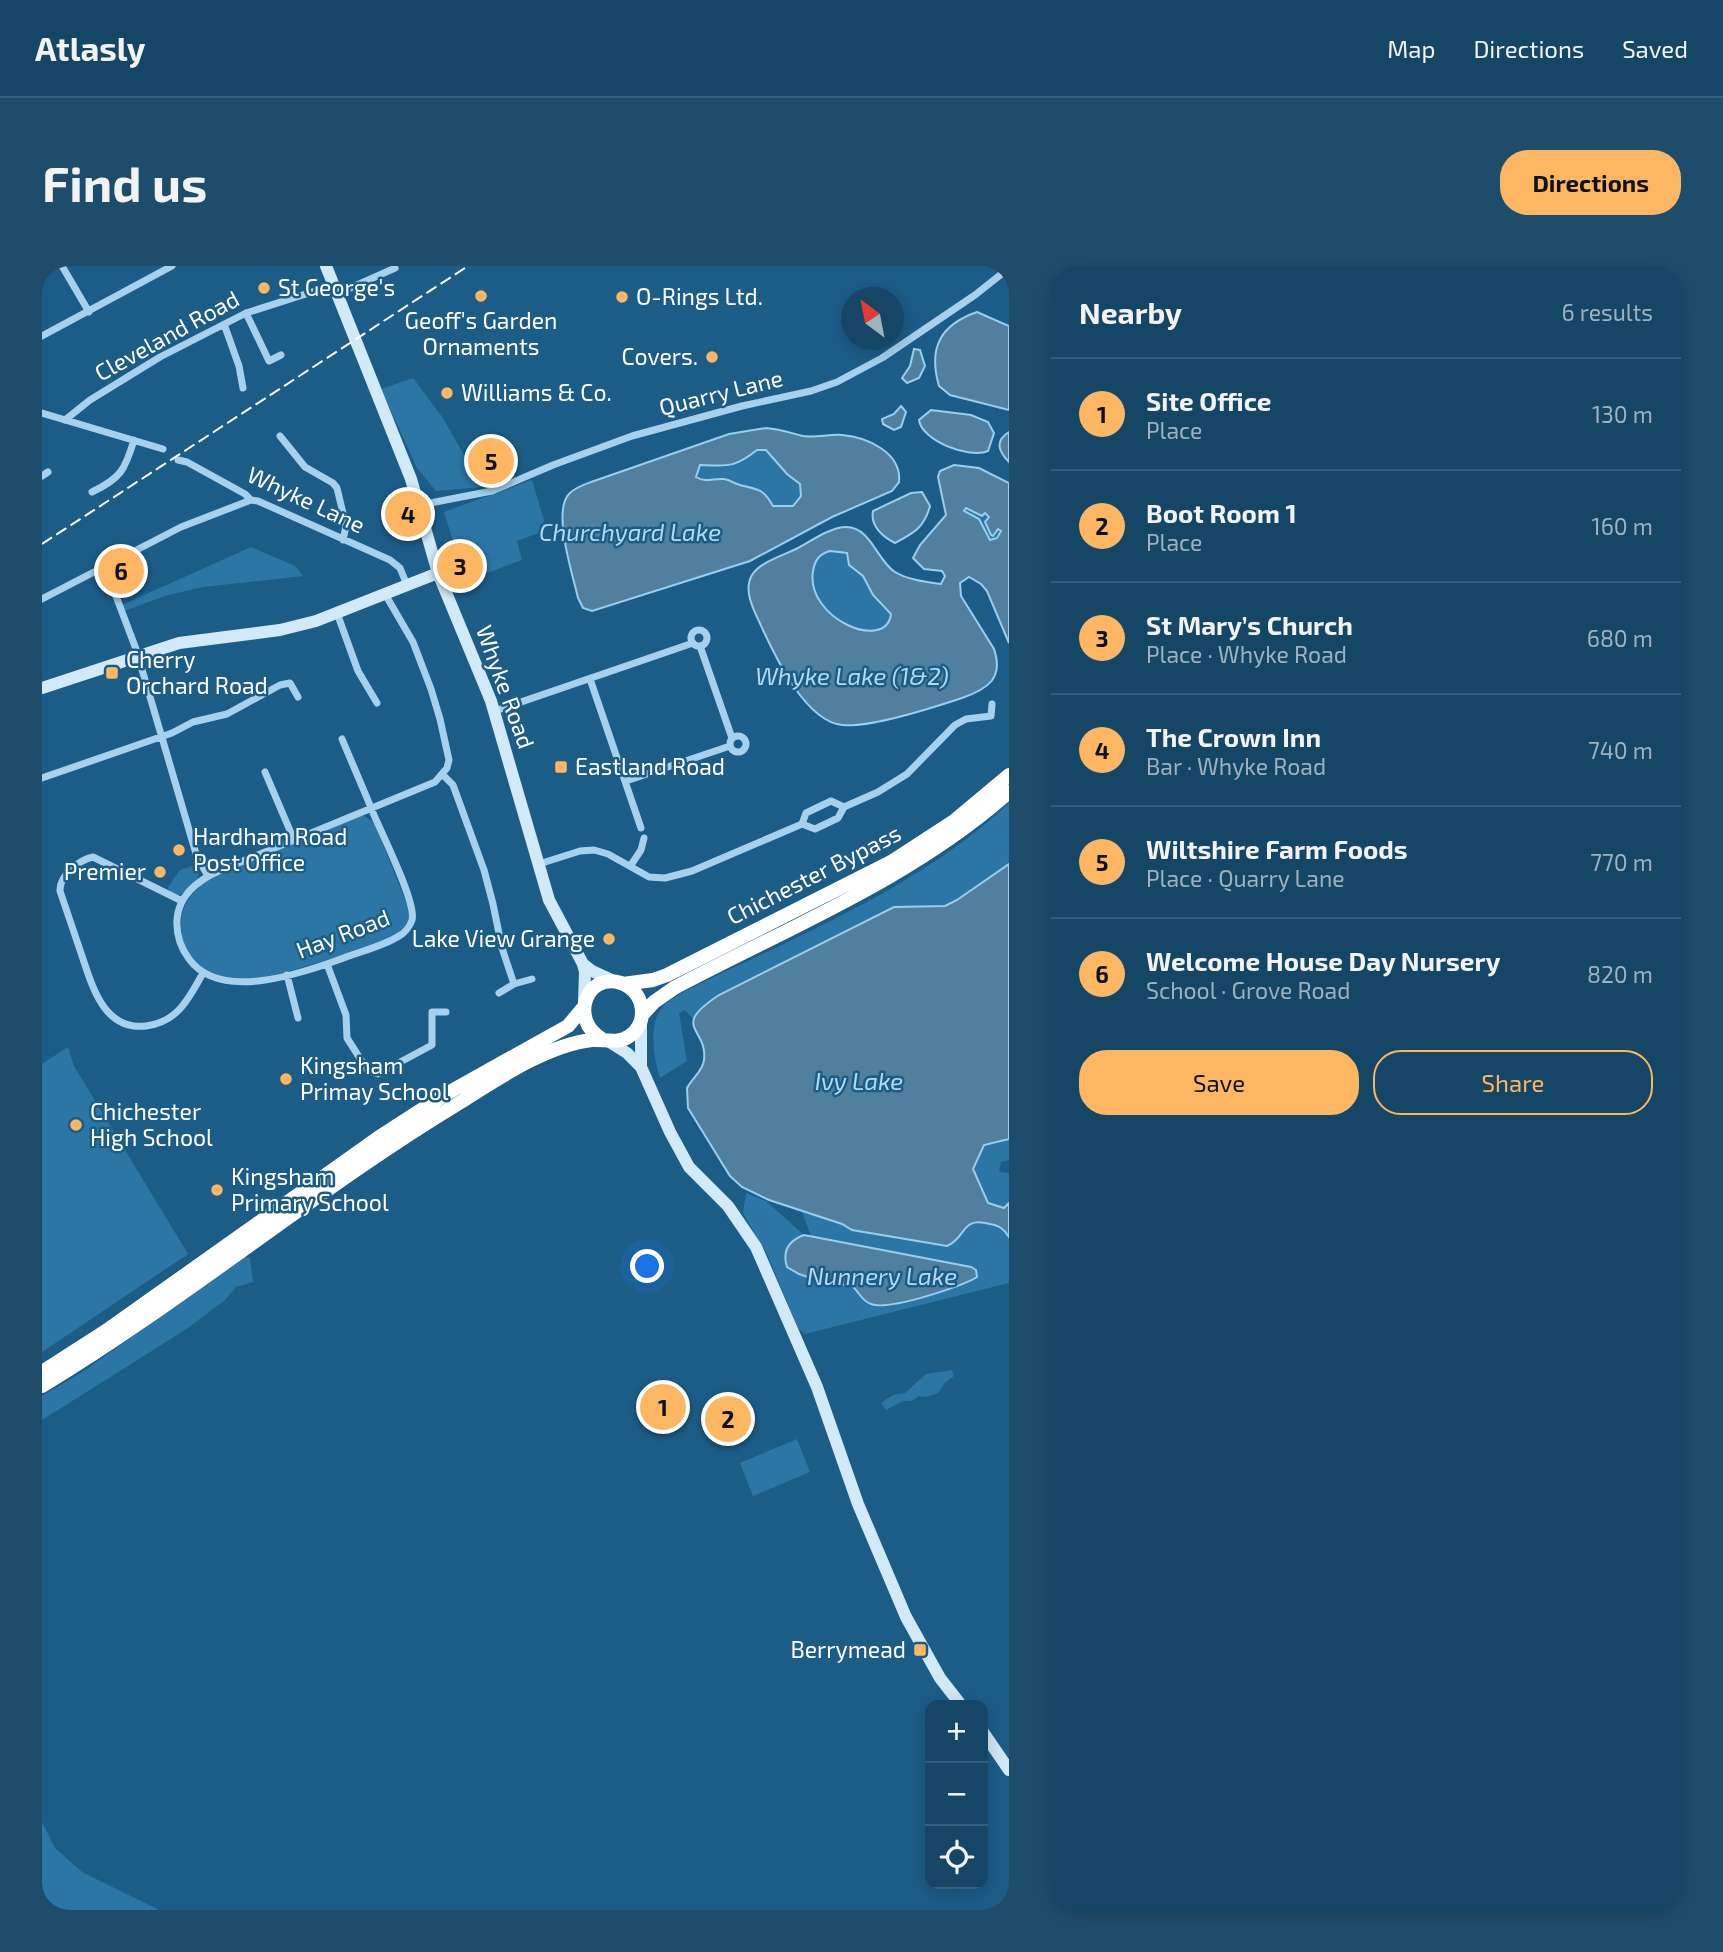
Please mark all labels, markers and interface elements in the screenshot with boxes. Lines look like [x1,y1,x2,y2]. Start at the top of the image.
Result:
text: Atlasly [35,28,145,68]
text: Map [1387,34,1435,63]
text: Directions [1473,34,1584,63]
text: Saved [1622,34,1688,63]
button: Directions [1500,150,1681,215]
text: Find us [42,153,207,212]
place label: St George's [278,273,395,301]
marker: St George's [256,280,272,296]
place label: O-Rings Ltd. [636,282,763,310]
street label: Cleveland Road [89,284,244,386]
north arrow [841,287,904,350]
marker: Geoff's Garden Ornaments [473,288,489,304]
marker: O-Rings Ltd. [614,289,630,305]
text: Nearby [1079,294,1182,330]
text: 6 results [1562,298,1653,326]
place label: Geoff's Garden Ornaments [405,306,557,360]
place label: Covers. [621,342,698,370]
marker: Covers. [704,349,720,365]
street label: Quarry Lane [656,363,786,421]
place label: Williams & Co. [461,378,612,406]
marker: Williams & Co. [439,385,455,401]
text: Site Office [1146,385,1271,416]
text: 1 [1097,400,1107,428]
text: 130 m [1592,400,1653,428]
text: Place [1146,416,1202,444]
pin: 5 [468,435,514,487]
street label: Whyke Lane [243,460,370,538]
pin: 4 [385,488,431,540]
text: Boot Room 1 [1146,497,1297,528]
text: 2 [1095,512,1109,540]
text: 160 m [1592,512,1653,540]
water label: Churchyard Lake [539,517,721,546]
text: Place [1146,528,1202,556]
pin: 3 [437,540,483,592]
pin: 6 [98,545,144,597]
text: St Mary’s Church [1146,609,1353,640]
street label: Whyke Road [471,621,541,752]
text: 3 [1095,624,1109,652]
text: 680 m [1587,624,1653,652]
text: Place · Whyke Road [1146,640,1347,668]
place label: Cherry Orchard Road [126,645,268,699]
water label: Whyke Lake (1&2) [755,661,949,690]
marker: Cherry Orchard Road [104,665,120,681]
text: The Crown Inn [1146,721,1321,752]
text: 4 [1095,736,1109,764]
text: 740 m [1588,736,1653,764]
place label: Eastland Road [575,752,725,780]
text: Bar · Whyke Road [1146,752,1326,780]
marker: Eastland Road [553,759,569,775]
street label: Chichester Bypass [722,818,905,930]
place label: Hardham Road Post Office [193,822,347,876]
text: Wiltshire Farm Foods [1146,833,1408,864]
marker: Hardham Road Post Office [171,842,187,858]
text: 5 [1096,848,1108,876]
text: 770 m [1590,848,1653,876]
place label: Premier [64,857,146,885]
marker: Premier [152,864,168,880]
text: Place · Quarry Lane [1146,864,1345,892]
street label: Hay Road [292,902,393,964]
place label: Lake View Grange [412,924,595,952]
marker: Lake View Grange [601,931,617,947]
text: Welcome House Day Nursery [1146,945,1500,976]
text: 6 [1095,960,1109,988]
text: 820 m [1587,960,1653,988]
text: School · Grove Road [1146,976,1350,1004]
button: Save [1079,1050,1359,1115]
button: Share [1373,1050,1653,1115]
place label: Kingsham Primay School [300,1051,449,1105]
water label: Ivy Lake [815,1066,903,1095]
marker: Kingsham Primay School [278,1071,294,1087]
place label: Chichester High School [90,1097,213,1151]
marker: Chichester High School [68,1117,84,1133]
place label: Kingsham Primary School [231,1162,389,1216]
marker: Kingsham Primary School [209,1182,225,1198]
your location [630,1249,664,1283]
water label: Nunnery Lake [807,1261,957,1290]
pin: 1 [640,1381,686,1433]
pin: 2 [705,1393,751,1445]
place label: Berrymead [790,1635,906,1663]
marker: Berrymead [912,1642,928,1658]
map controls [925,1700,988,1889]
button: + [925,1700,988,1763]
button: − [925,1763,988,1826]
button: locate [925,1826,988,1889]

